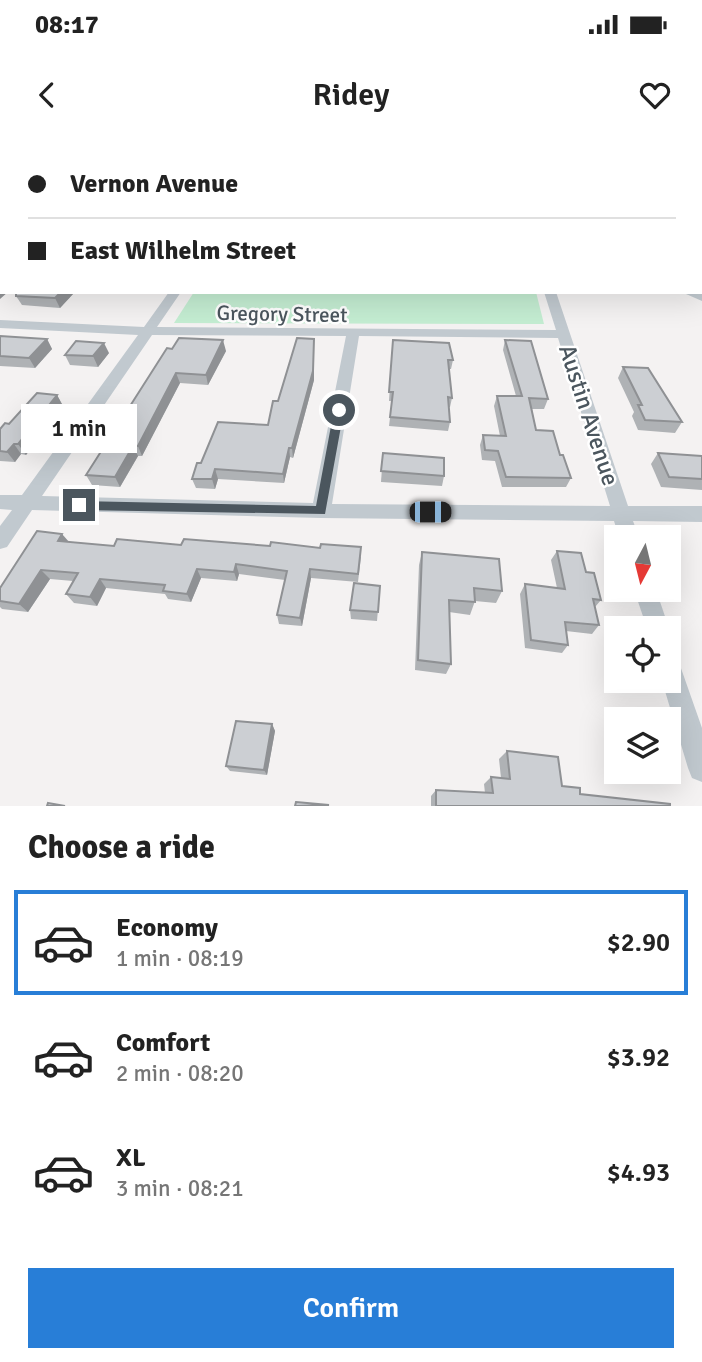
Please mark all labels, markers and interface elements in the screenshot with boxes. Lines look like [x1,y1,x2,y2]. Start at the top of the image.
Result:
text: 08:17 [35,9,99,41]
text: Ridey [313,75,389,114]
icon: back [28,76,66,114]
icon: heart [636,76,674,114]
text: Vernon Avenue [70,168,238,200]
text: East Wilhelm Street [70,235,296,267]
street label: Gregory Street [216,300,348,328]
street label: Austin Avenue [552,341,626,489]
route start [323,394,355,426]
callout: 1 min [21,404,137,452]
text: 1 min [51,414,107,443]
route end [63,489,95,521]
car [410,502,452,523]
north arrow [604,525,681,602]
map controls [604,525,681,784]
button: locate [604,616,681,693]
button: layers [604,707,681,784]
text: Choose a ride [28,828,215,867]
icon: car [32,911,95,974]
text: Economy [116,912,218,944]
text: $2.90 [607,927,670,959]
text: 1 min · 08:19 [116,944,244,973]
icon: car [32,1026,95,1089]
text: Comfort [116,1027,210,1059]
text: $3.92 [607,1042,670,1074]
text: 2 min · 08:20 [116,1059,244,1088]
icon: car [32,1141,95,1204]
text: XL [116,1142,146,1174]
text: $4.93 [607,1157,670,1189]
text: 3 min · 08:21 [116,1174,244,1203]
button: Confirm [28,1268,674,1348]

